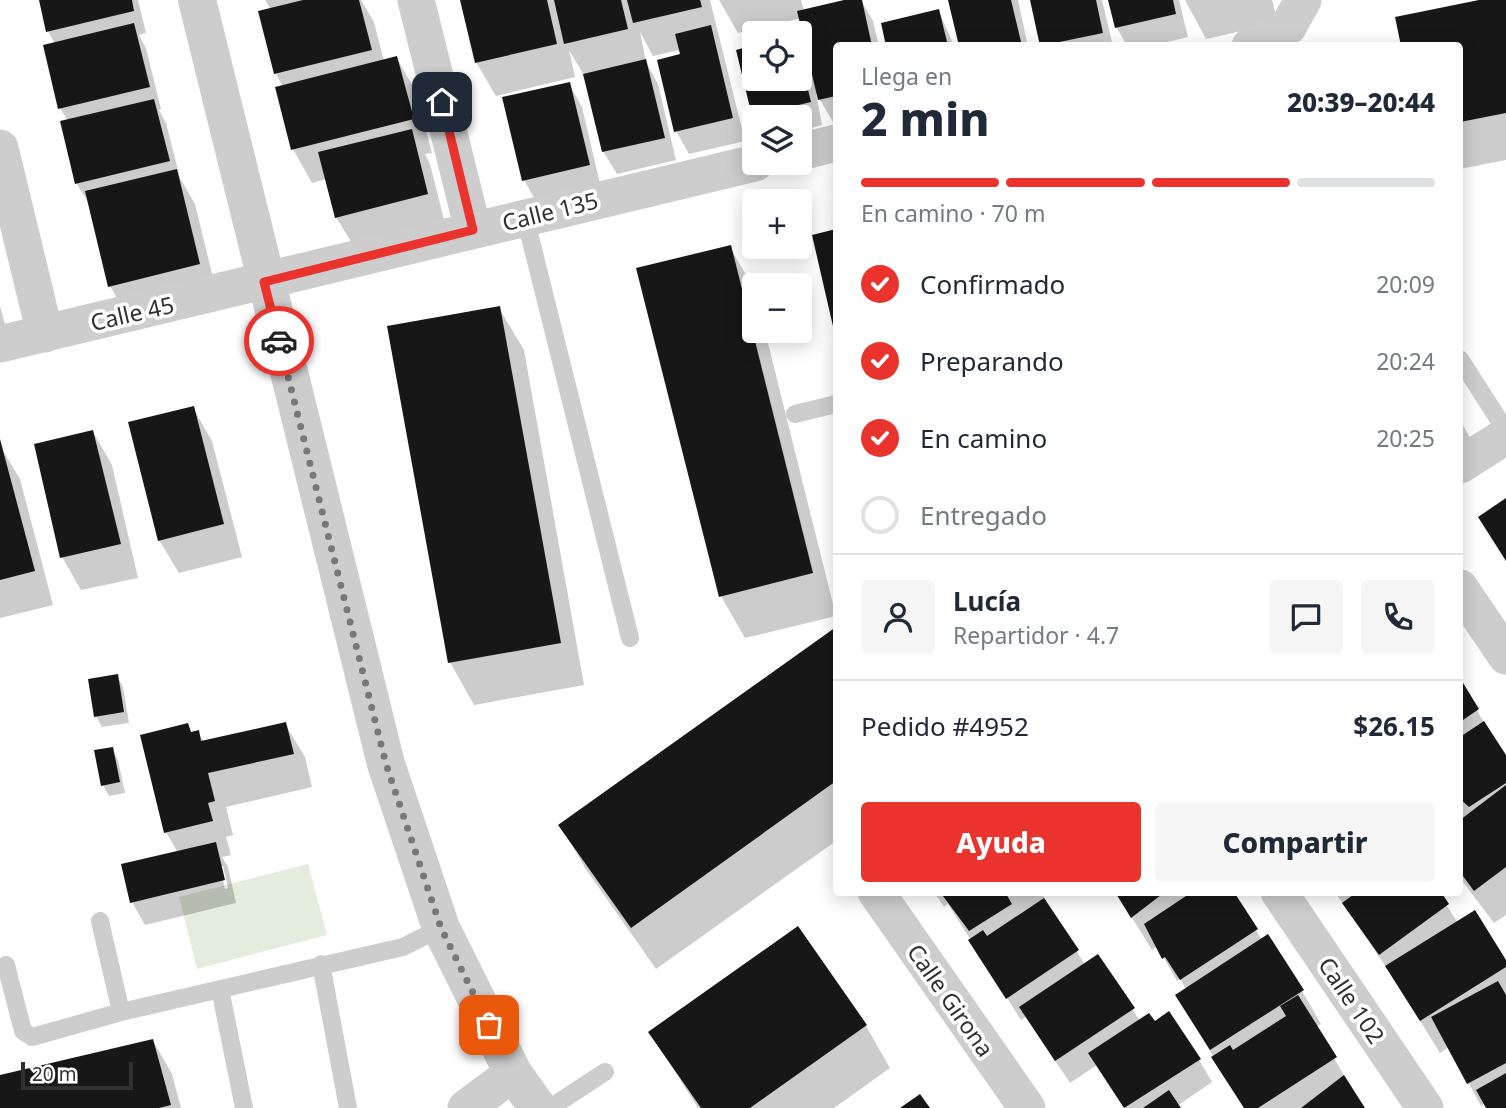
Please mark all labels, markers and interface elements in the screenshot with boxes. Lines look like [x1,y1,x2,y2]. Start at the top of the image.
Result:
map controls [742,21,812,343]
button: locate [742,21,812,91]
text: Llega en [861,60,952,92]
pin [412,72,472,132]
icon: home [423,83,461,121]
text: 20:39–20:44 [1287,84,1435,120]
text: 2 min [861,87,990,149]
button: layers [742,105,812,175]
street label: Calle 135 [499,184,601,238]
button: + [742,189,812,259]
text: En camino · 70 m [861,197,1045,229]
icon: check [861,265,899,303]
text: Confirmado [920,266,1065,302]
text: 20:09 [1376,268,1435,300]
button: − [742,273,812,343]
street label: Calle 45 [87,288,177,338]
courier [244,306,314,376]
icon: car [260,322,298,360]
icon: check [861,342,899,380]
text: Preparando [920,343,1064,379]
text: 20:24 [1376,345,1435,377]
icon: check [861,419,899,457]
text: En camino [920,420,1047,456]
text: 20:25 [1376,422,1435,454]
text: Entregado [920,497,1047,533]
button: person [861,580,935,654]
button: chat [1269,580,1343,654]
button: phone [1361,580,1435,654]
text: Lucía [953,583,1021,619]
text: Repartidor · 4.7 [953,619,1119,651]
text: Pedido #4952 [861,708,1029,744]
text: $26.15 [1353,708,1435,744]
button: Ayuda [861,802,1141,882]
button: Compartir [1155,802,1435,882]
street label: Calle Girona [900,937,1002,1063]
street label: Calle 102 [1311,951,1393,1049]
pin [459,995,519,1055]
icon: bag [470,1006,508,1044]
scale bar [21,1059,133,1091]
text: 20 m [32,1061,76,1087]

